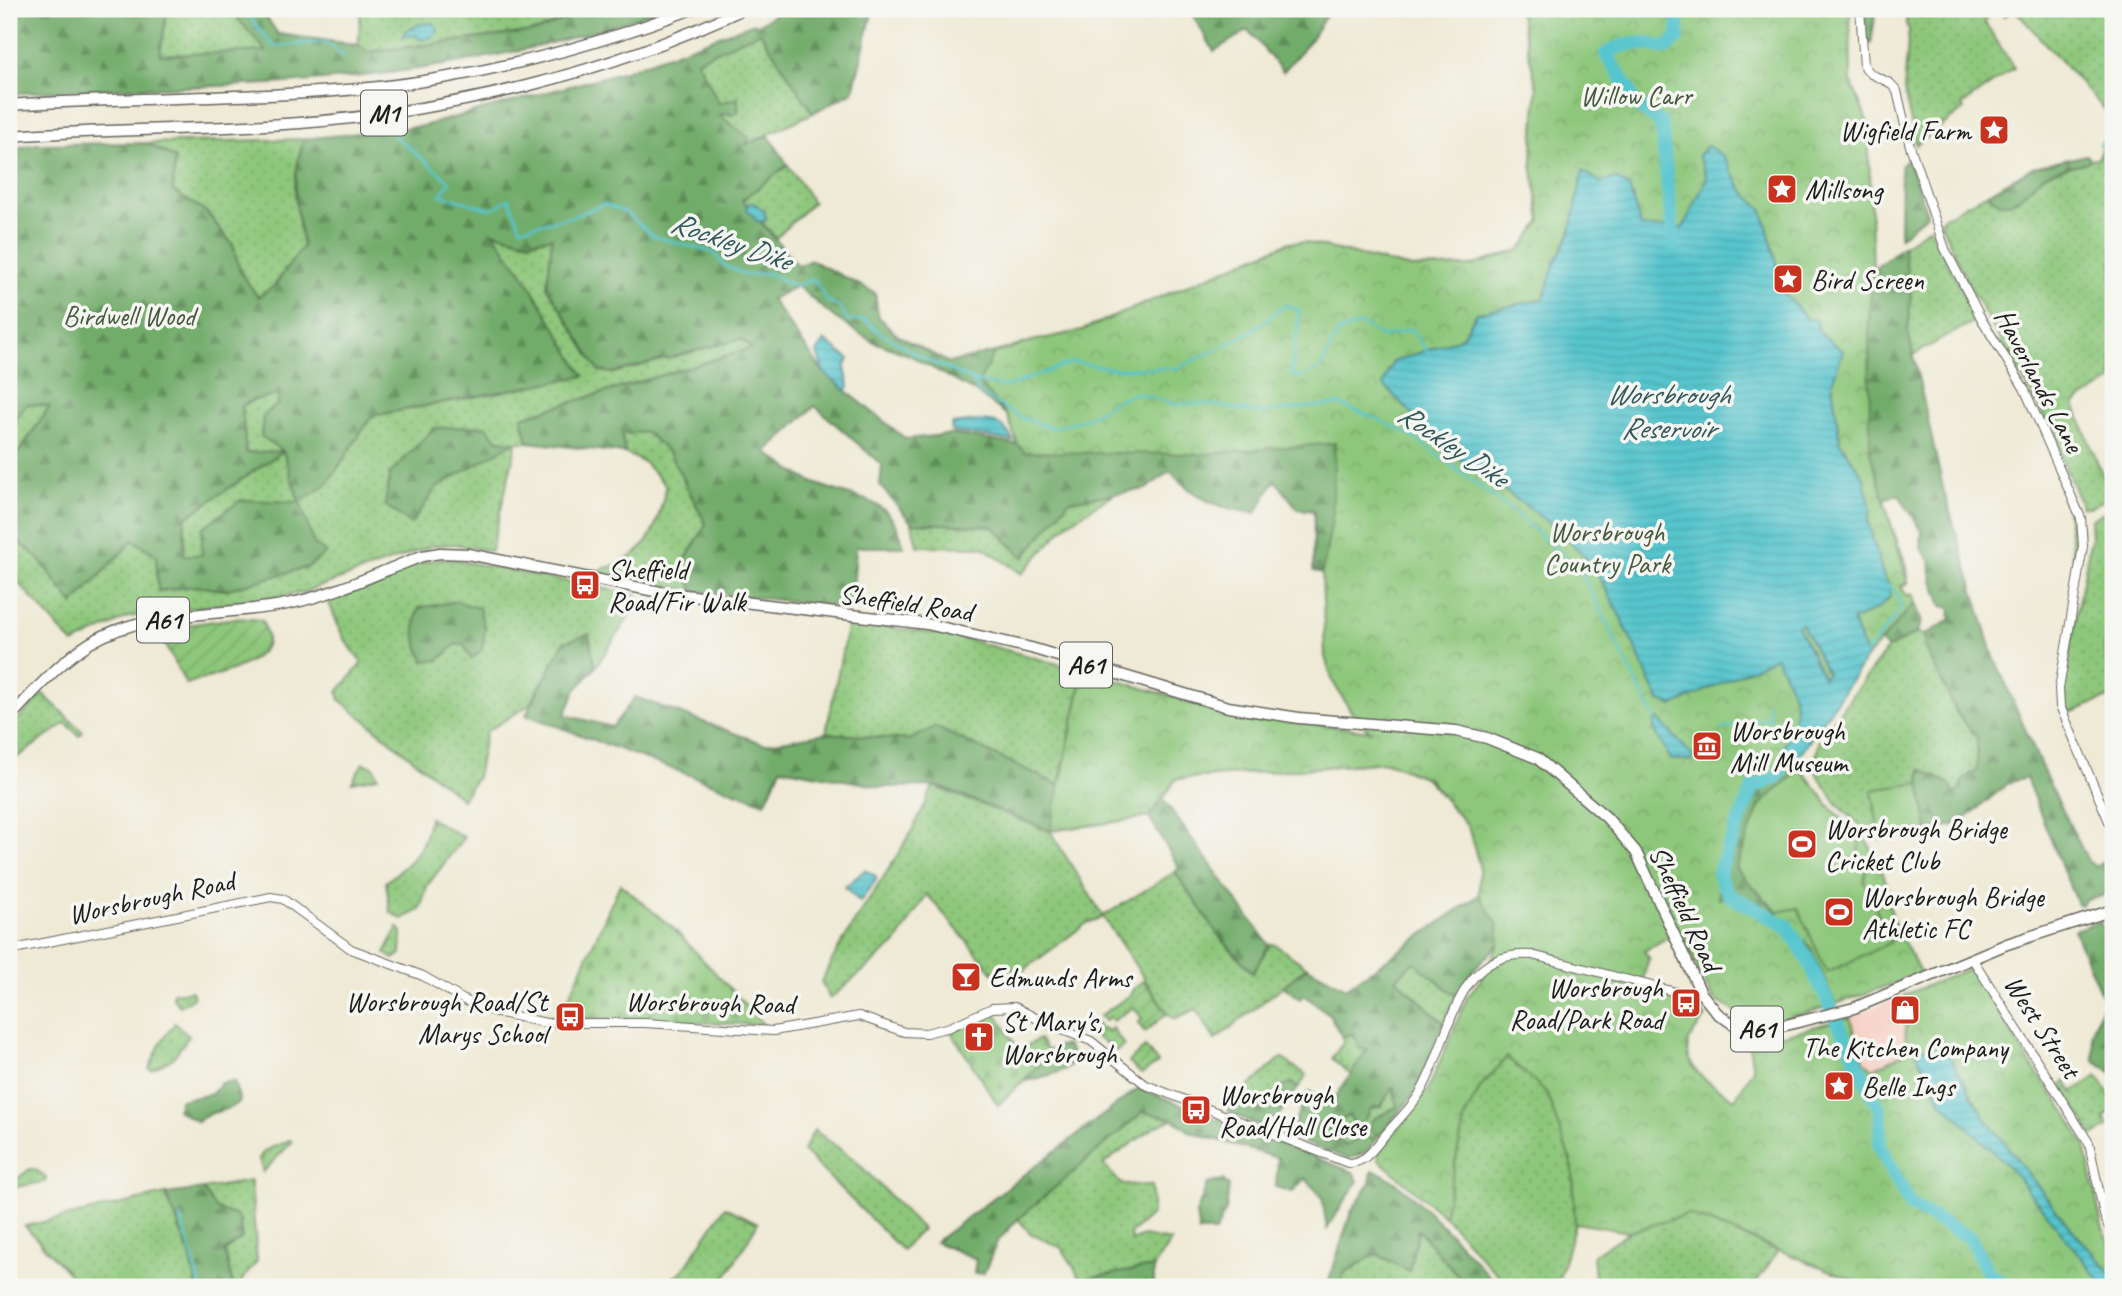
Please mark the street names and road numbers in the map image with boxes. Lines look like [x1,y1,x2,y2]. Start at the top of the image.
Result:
road number: M1 [361,90,407,136]
street label: Haverlands Lane [1987,302,2093,460]
street label: Sheffield Road [837,576,979,630]
road number: A61 [137,598,189,642]
road number: A61 [1060,642,1112,688]
street label: Sheffield Road [1641,840,1731,980]
street label: Worsbrough Road [65,862,241,932]
street label: West Street [1996,968,2090,1087]
street label: Worsbrough Road [625,984,799,1022]
road number: A61 [1731,1006,1783,1052]

